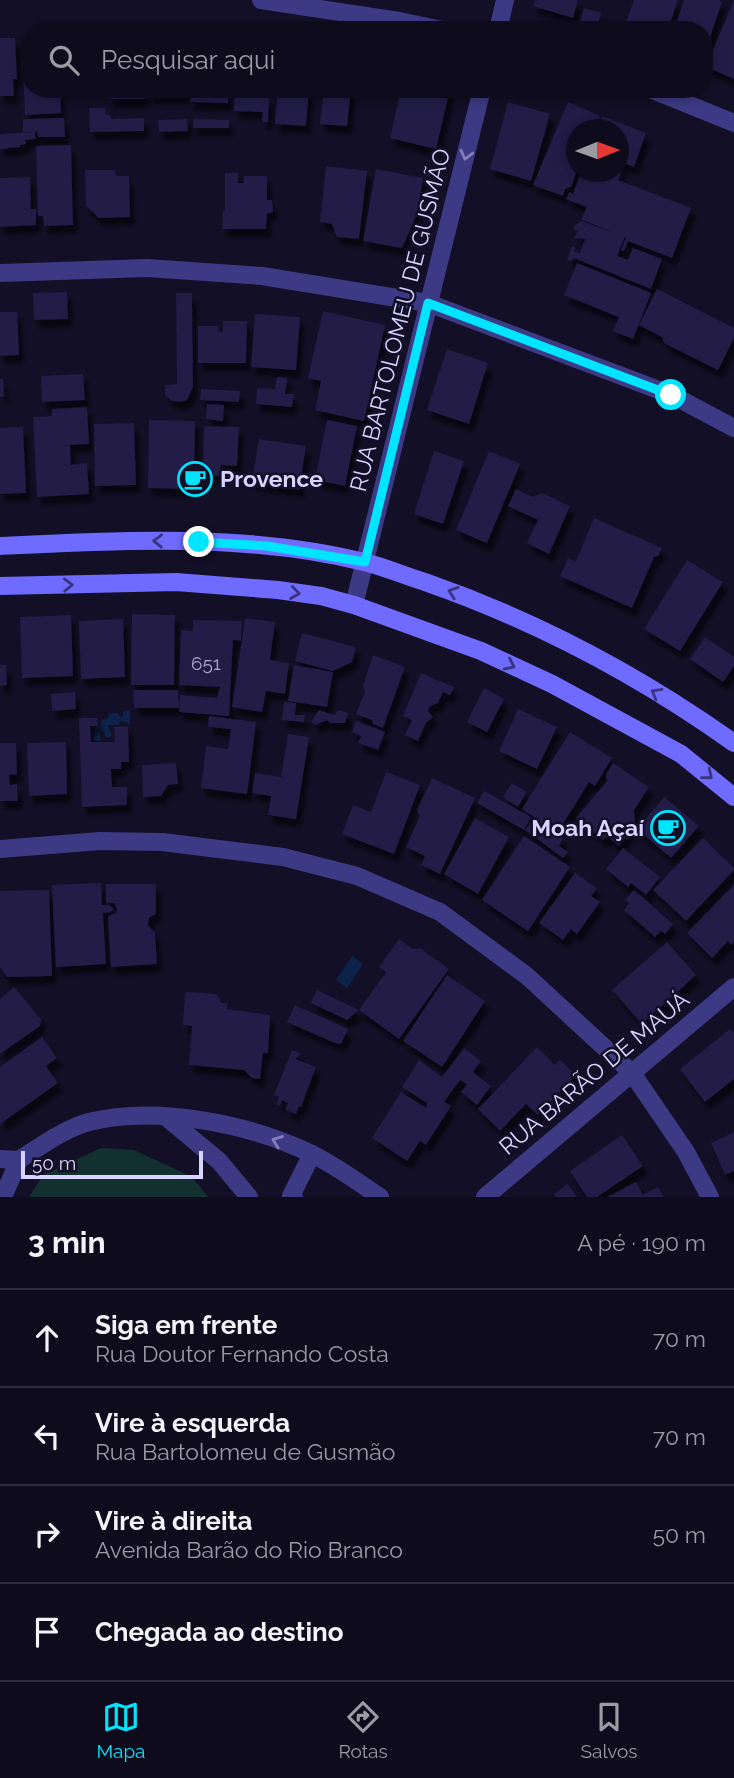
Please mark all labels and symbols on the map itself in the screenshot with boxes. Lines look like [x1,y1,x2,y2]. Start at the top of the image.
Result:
north arrow [566,119,629,182]
street label: RUA BARTOLOMEU DE GUSMÃO [344,146,455,494]
one-way arrow [459,149,474,161]
route start [655,379,686,410]
cafe icon: Provence [176,460,214,498]
place label: Provence [220,465,323,492]
route end [183,526,214,557]
one-way arrow [152,533,163,549]
one-way arrow [63,577,74,592]
one-way arrow [289,585,301,600]
one-way arrow [447,586,459,600]
house number: 651 [191,652,221,674]
one-way arrow [503,656,515,670]
one-way arrow [651,688,664,701]
one-way arrow [701,767,713,780]
cafe icon: Moah Açaí [649,809,687,847]
place label: Moah Açaí [531,814,645,841]
street label: RUA BARÃO DE MAUÁ [493,985,694,1160]
one-way arrow [272,1135,284,1149]
scale bar [21,1148,203,1180]

